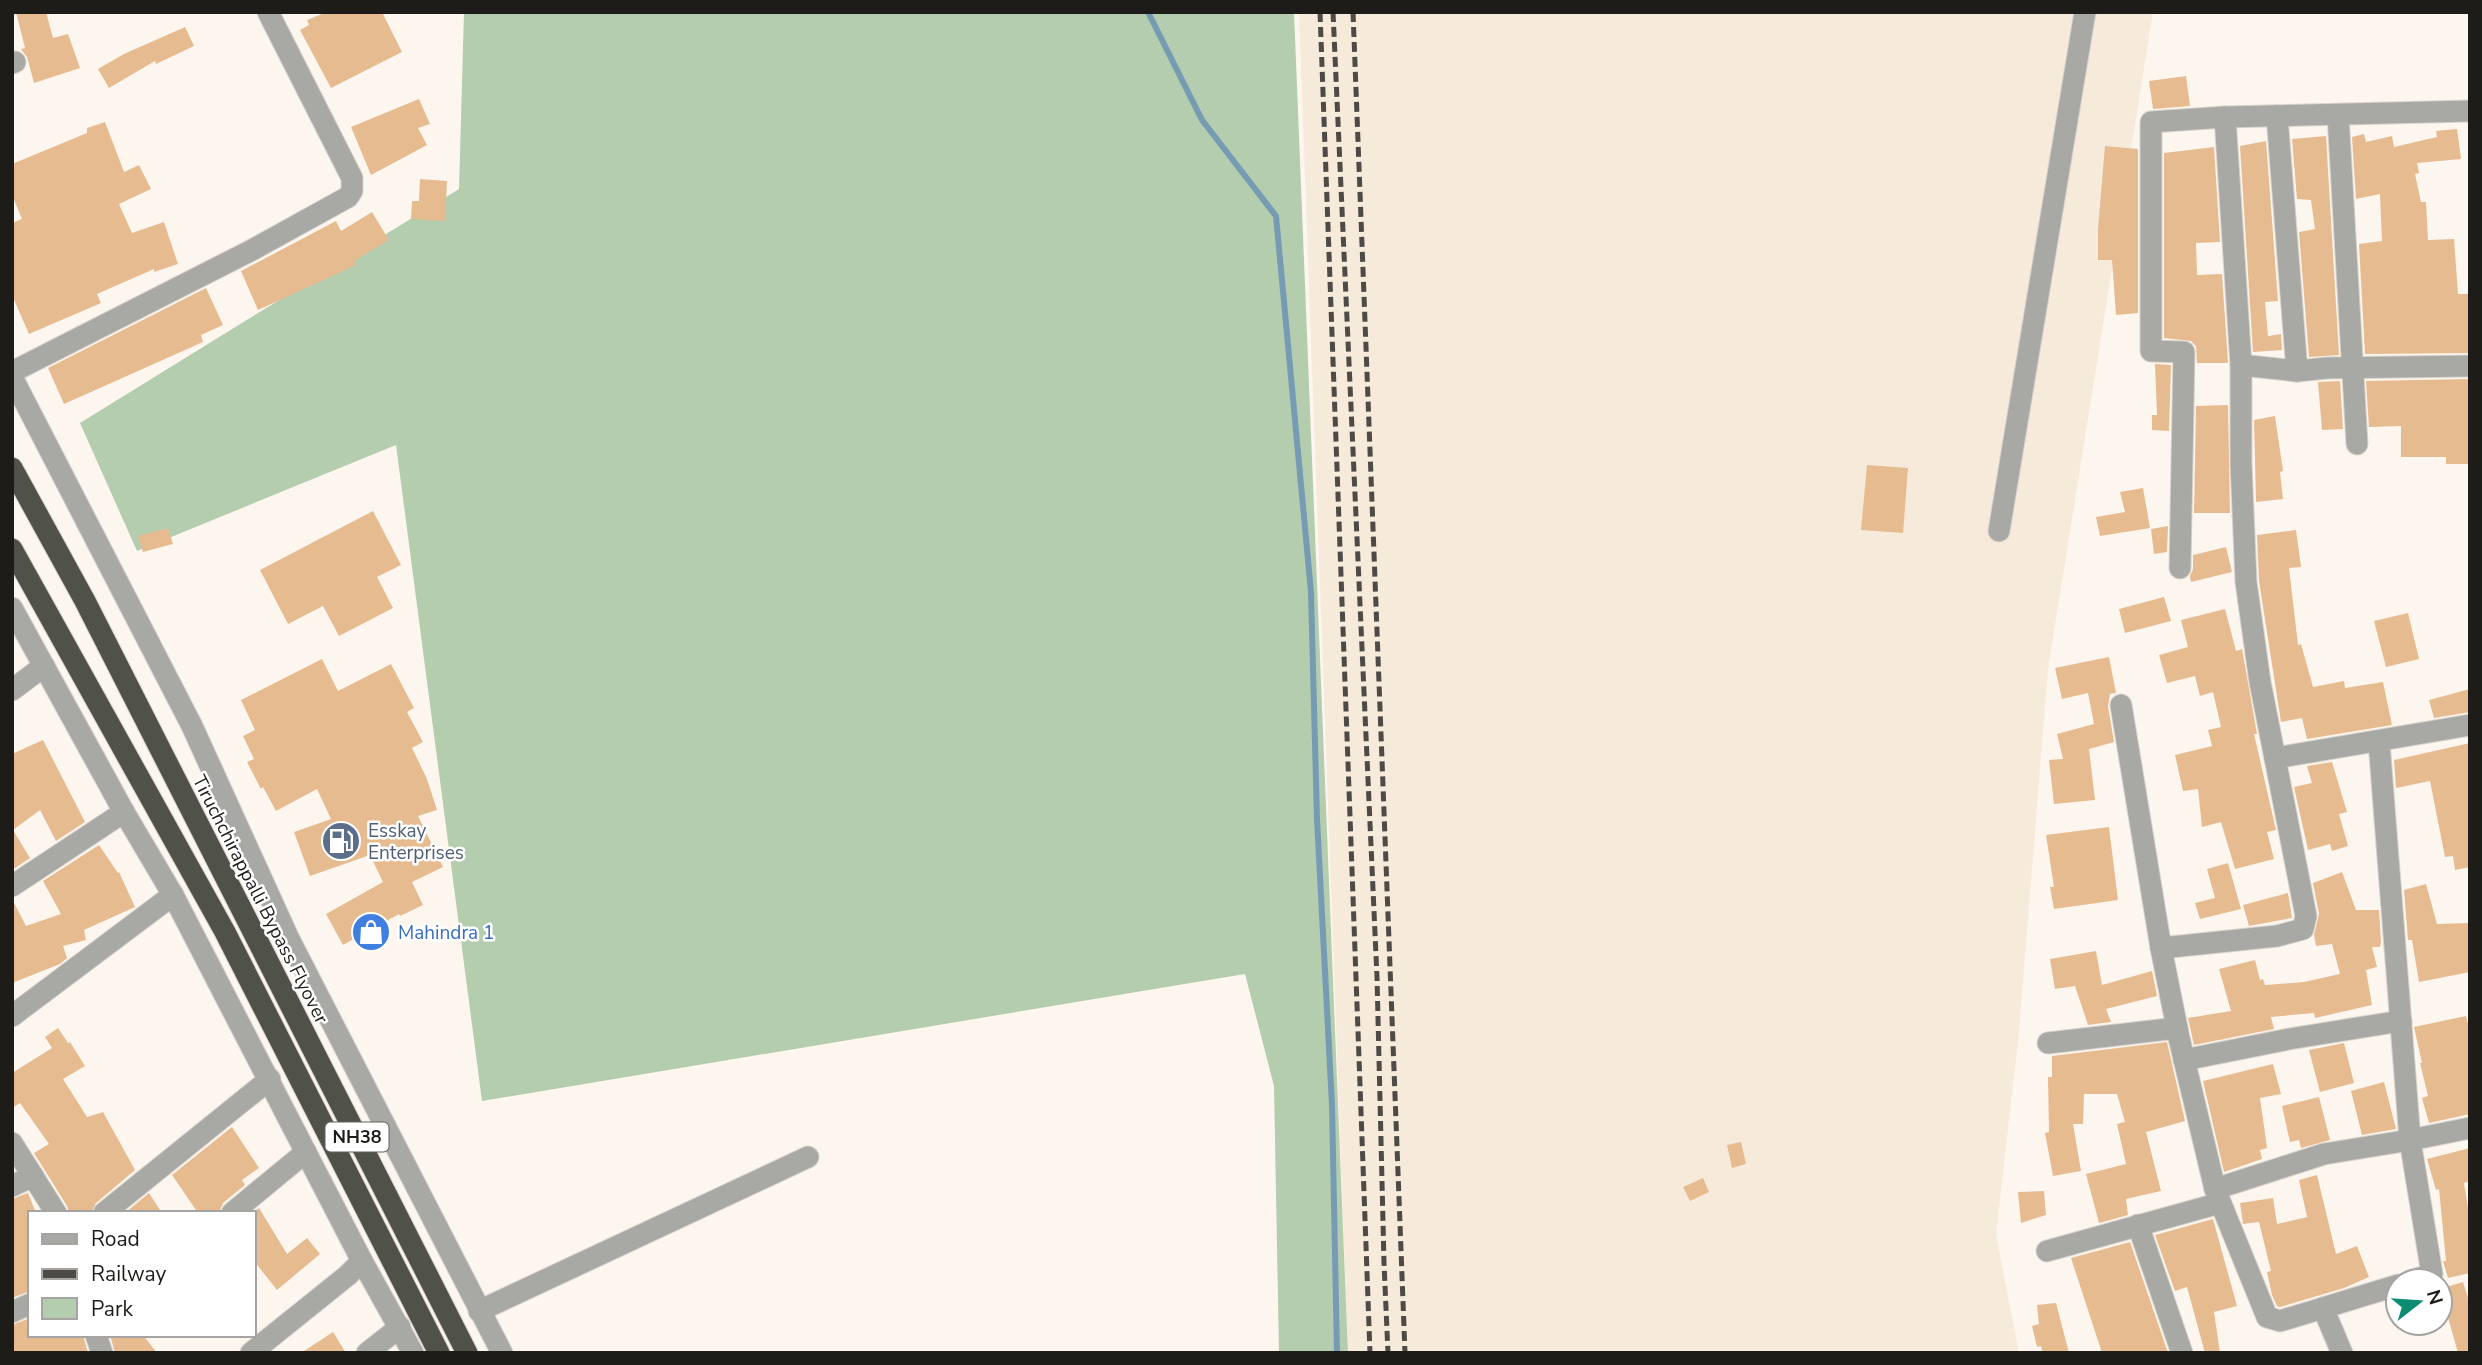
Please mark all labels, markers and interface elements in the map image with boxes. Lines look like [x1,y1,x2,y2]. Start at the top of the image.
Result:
street label: Tiruchchirappalli Bypass Flyover [186,771,334,1028]
place label: Esskay Enterprises [368,818,464,866]
fuel station icon: Esskay Enterprises [320,820,362,862]
shop icon: Mahindra 1 [350,911,392,953]
place label: Mahindra 1 [398,920,494,946]
road number: NH38 [326,1122,388,1152]
legend [28,1211,256,1337]
text: Road [91,1225,140,1253]
text: Railway [91,1260,166,1288]
north arrow [2384,1267,2454,1337]
text: N [2420,1287,2449,1308]
text: Park [91,1295,133,1323]

